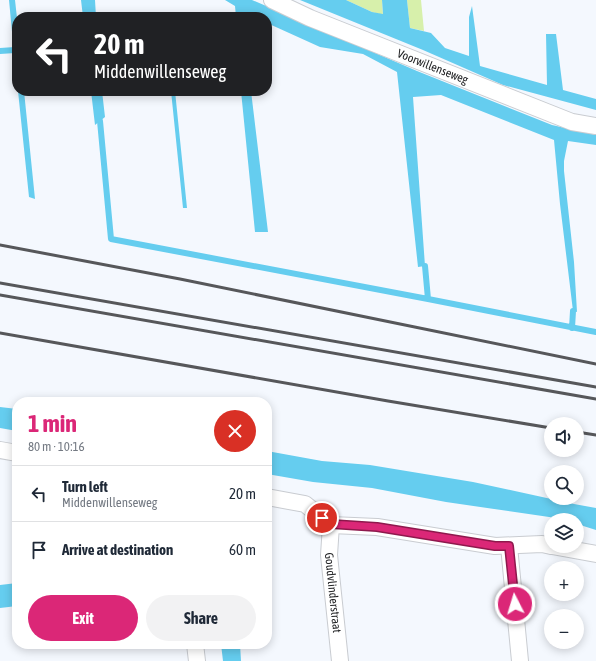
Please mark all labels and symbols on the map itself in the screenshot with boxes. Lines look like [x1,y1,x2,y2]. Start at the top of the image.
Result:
street label: Voorwillenseweg [395,46,471,87]
pin [305,501,339,535]
street label: Goudvlinderstraat [322,552,344,634]
position arrow [494,583,536,625]

